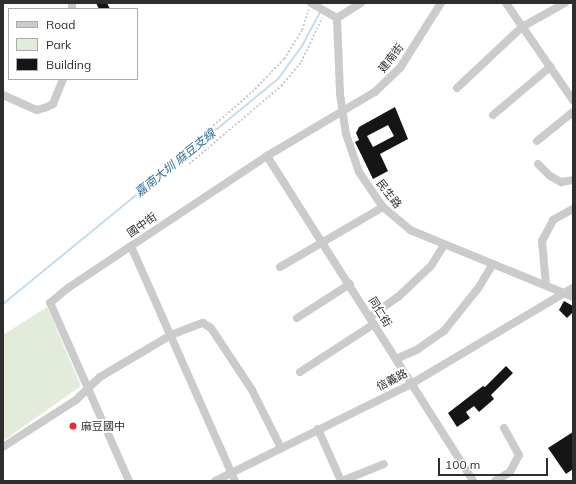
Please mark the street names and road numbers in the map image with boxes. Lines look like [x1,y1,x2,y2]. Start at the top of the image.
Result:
street label: 建南街 [376,41,406,75]
street label: 民生路 [374,177,404,211]
street label: 國中街 [125,210,159,240]
street label: 同仁街 [366,295,394,329]
street label: 信義路 [374,367,410,393]

